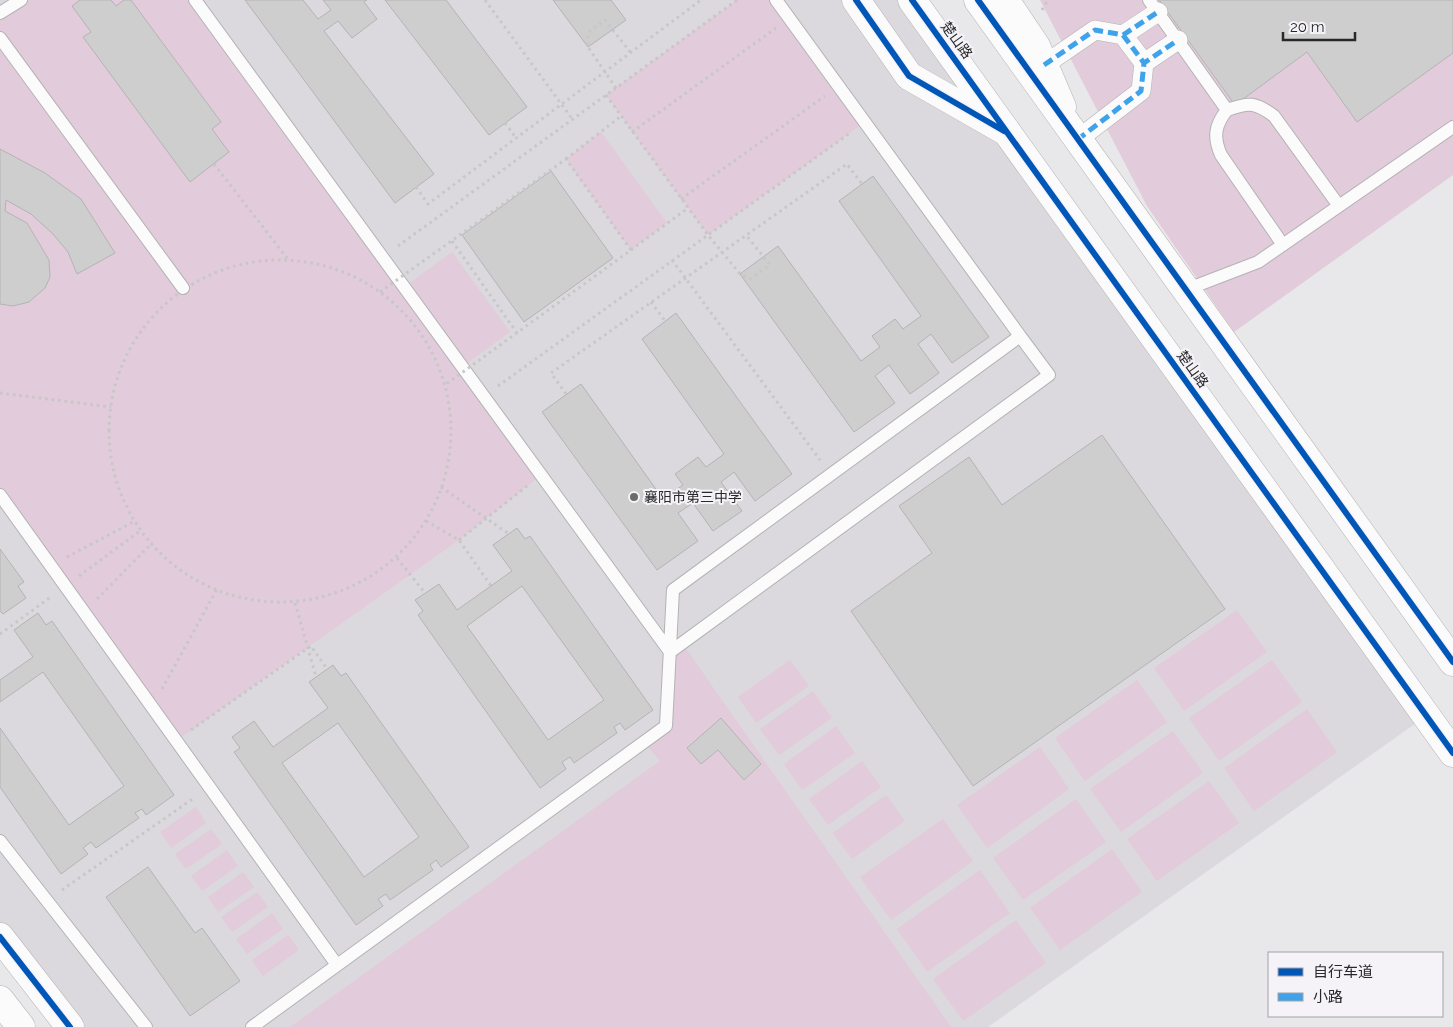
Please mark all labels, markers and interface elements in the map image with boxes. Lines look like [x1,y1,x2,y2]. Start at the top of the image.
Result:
scale bar [1283,10,1356,42]
street label: 楚山路 [938,18,976,62]
text: 20 m [1290,18,1325,36]
street label: 楚山路 [1174,347,1212,391]
place label: 襄阳市第三中学 [644,489,742,505]
marker: 襄阳市第三中学 [628,491,640,503]
legend [1268,952,1443,1017]
text: 自行车道 [1313,963,1373,981]
text: 小路 [1313,988,1343,1006]

